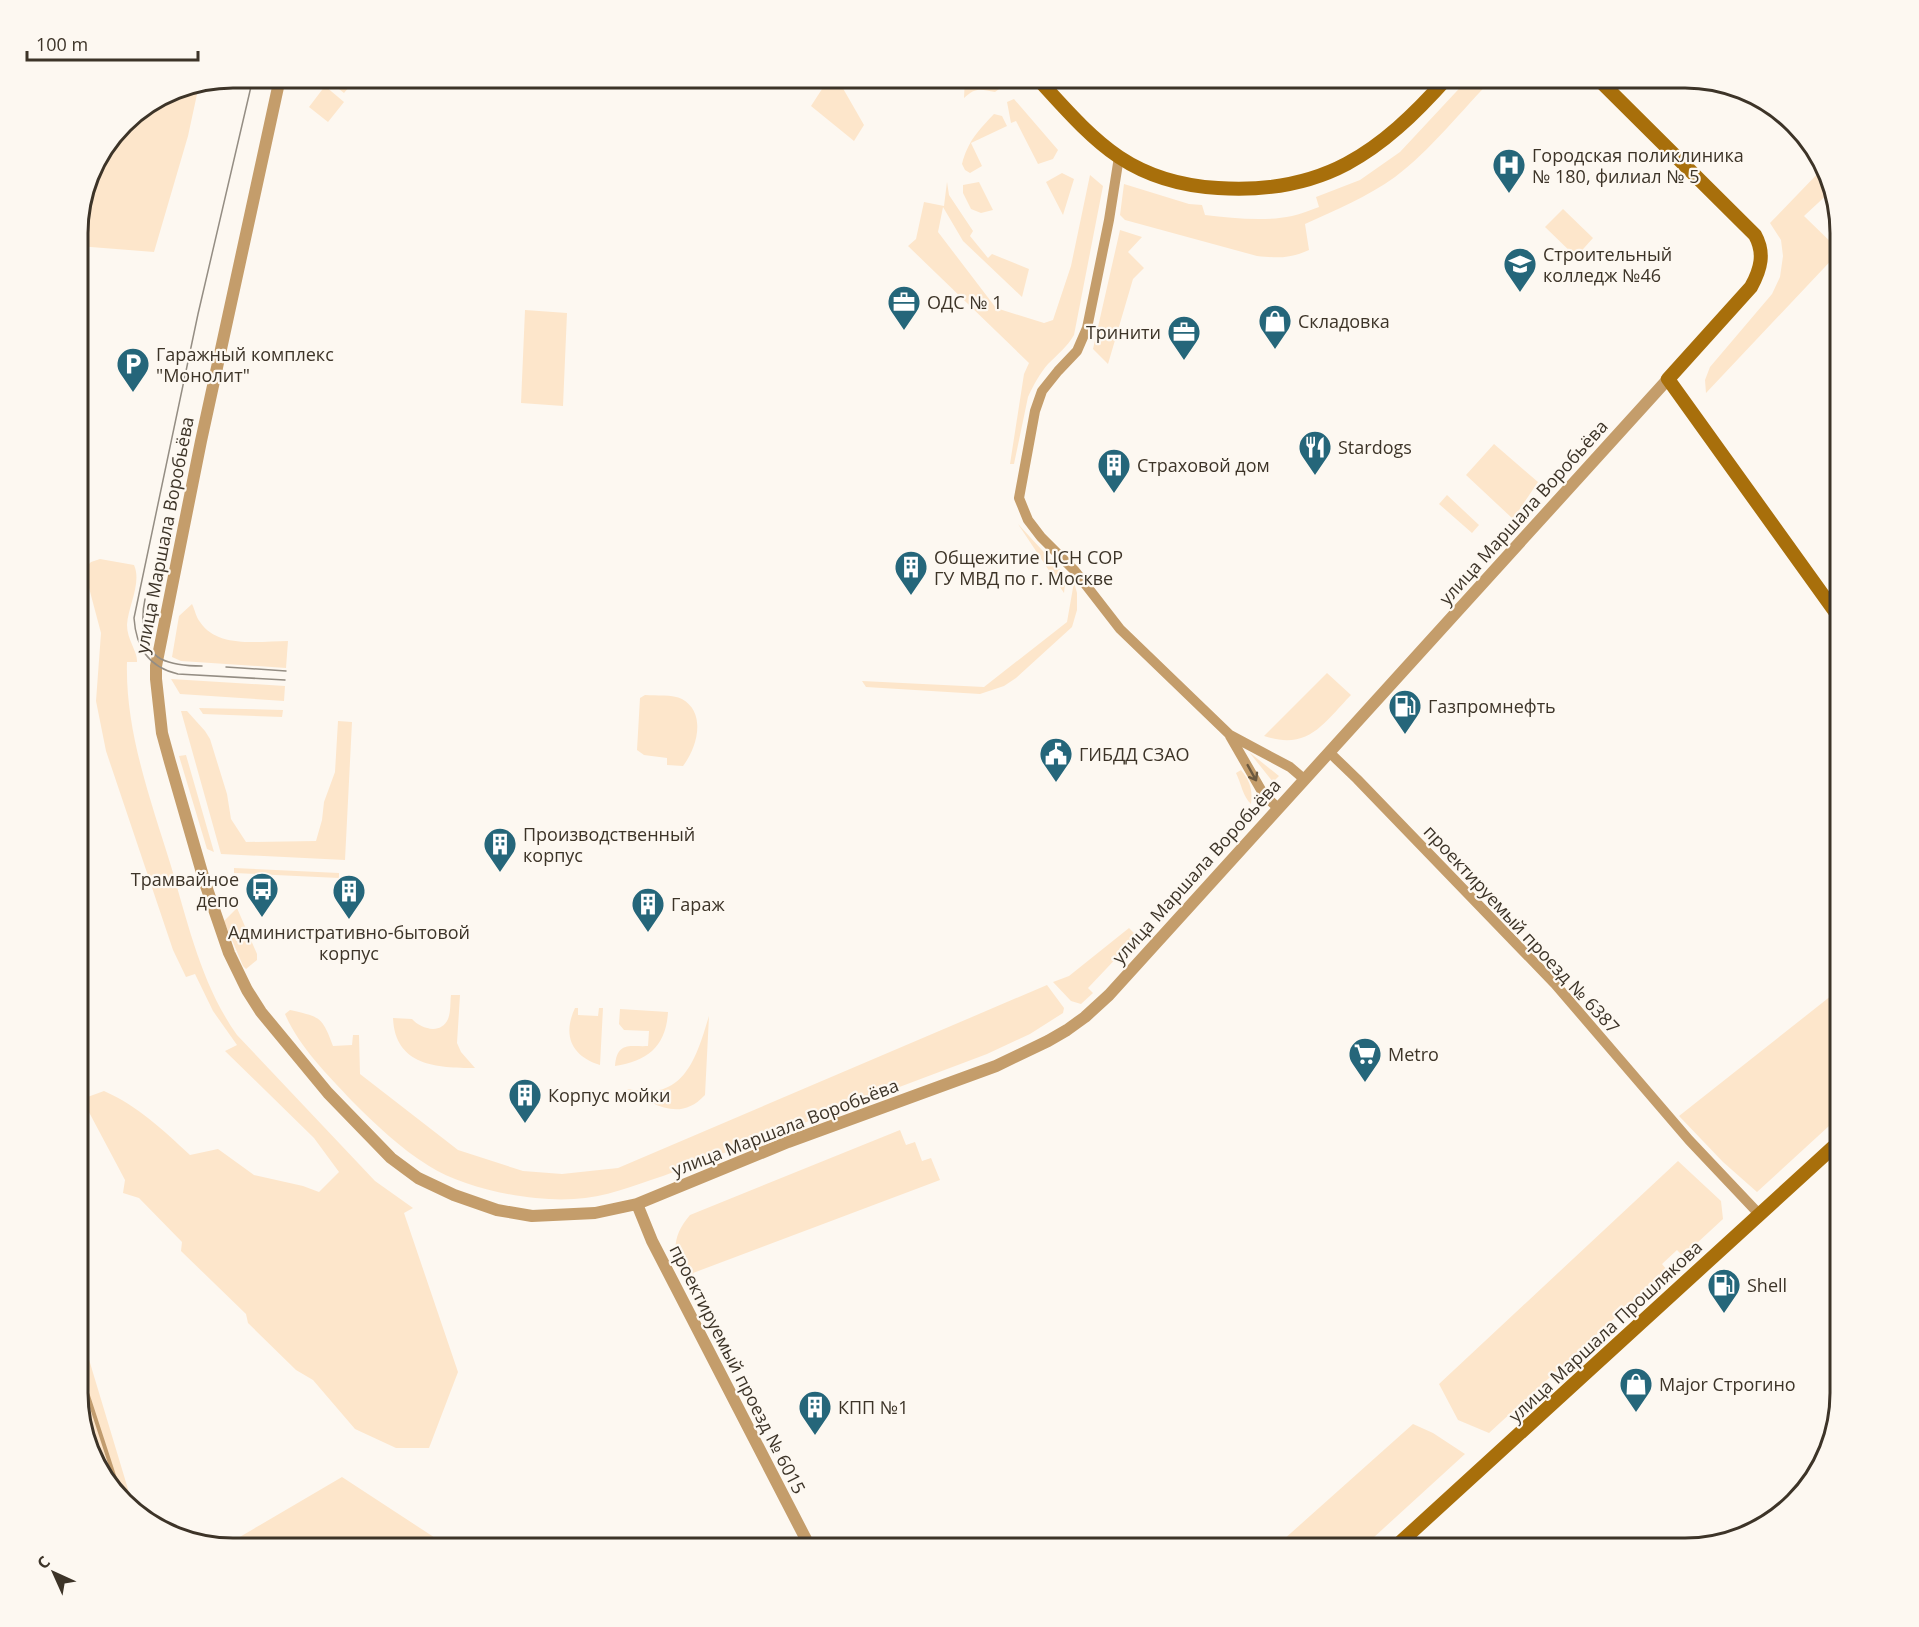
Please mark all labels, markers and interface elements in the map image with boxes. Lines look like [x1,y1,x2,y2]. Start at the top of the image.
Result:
scale bar [27,24,198,62]
text: 100 m [36,32,88,56]
place label: Городская поликлиника № 180, филиал № 5 [1532,143,1744,188]
hospital icon: Городская поликлиника № 180, филиал № 5 [1491,147,1527,194]
place label: Строительный колледж №46 [1543,242,1672,287]
school or university icon: Строительный колледж №46 [1502,246,1538,293]
office icon: ОДС № 1 [886,284,922,331]
place label: ОДС № 1 [927,290,1003,314]
shop icon: Складовка [1257,303,1293,350]
place label: Складовка [1298,309,1390,333]
office icon: Тринити [1166,314,1202,361]
place label: Тринити [1086,320,1161,344]
place label: Гаражный комплекс "Монолит" [156,342,334,387]
parking icon: Гаражный комплекс "Монолит" [115,346,151,393]
street label: улица Маршала Воробьёва [129,414,199,656]
street label: улица Маршала Воробьёва [1433,414,1613,610]
restaurant icon: Stardogs [1297,429,1333,476]
place label: Stardogs [1338,435,1412,459]
building icon: Страховой дом [1096,447,1132,494]
place label: Страховой дом [1137,453,1270,477]
place label: Общежитие ЦСН СОР ГУ МВД по г. Москве [934,545,1123,590]
building icon: Общежитие ЦСН СОР ГУ МВД по г. Москве [893,549,929,596]
fuel station icon: Газпромнефть [1387,688,1423,735]
place label: Газпромнефть [1428,694,1556,718]
public building icon: ГИБДД СЗАО [1038,736,1074,783]
place label: ГИБДД СЗАО [1079,742,1190,766]
one-way arrow [1246,765,1258,782]
street label: улица Маршала Воробьёва [1106,773,1286,969]
street label: проектируемый проезд № 6387 [1419,820,1625,1038]
place label: Производственный корпус [523,822,695,867]
building icon: Производственный корпус [482,826,518,873]
place label: Трамвайное депо [131,867,239,912]
bus stop icon: Трамвайное депо [244,871,280,918]
building icon: Административно-бытовой корпус [331,873,367,920]
building icon: Гараж [630,886,666,933]
place label: Гараж [671,892,725,916]
place label: Административно-бытовой корпус [228,920,470,965]
supermarket icon: Metro [1347,1036,1383,1083]
place label: Metro [1388,1042,1439,1066]
street label: улица Маршала Воробьёва [668,1073,902,1181]
building icon: Корпус мойки [507,1077,543,1124]
place label: Корпус мойки [548,1083,671,1107]
street label: улица Маршала Прошлякова [1503,1235,1707,1427]
street label: проектируемый проезд № 6015 [665,1240,811,1498]
fuel station icon: Shell [1706,1267,1742,1314]
place label: Shell [1747,1273,1787,1297]
shop icon: Major Строгино [1618,1366,1654,1413]
place label: Major Строгино [1659,1372,1796,1396]
building icon: КПП №1 [797,1389,833,1436]
place label: КПП №1 [838,1395,909,1419]
north arrow [24,1543,84,1603]
text: С [32,1551,55,1574]

